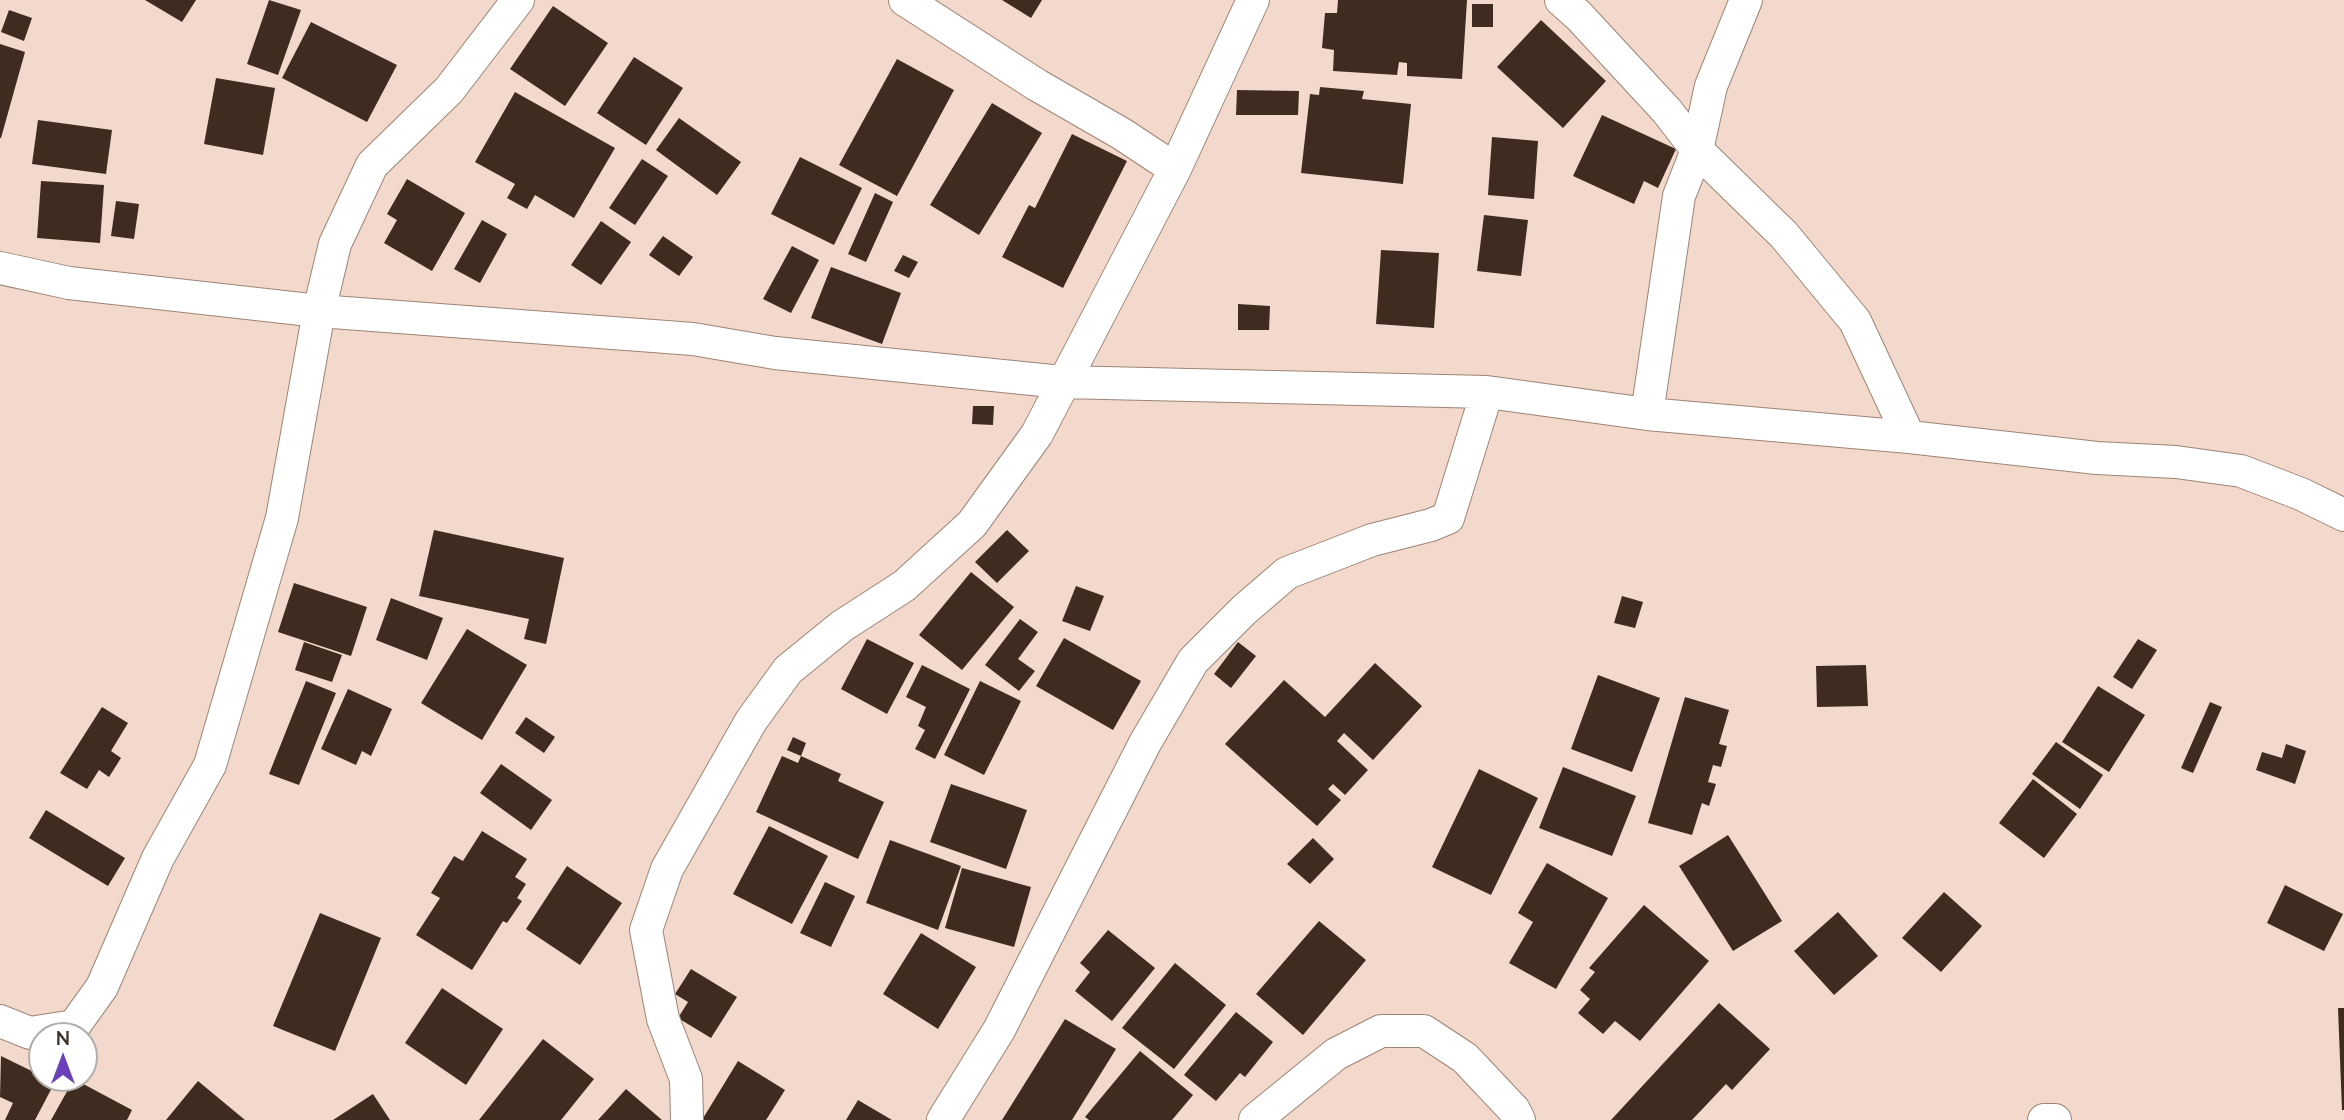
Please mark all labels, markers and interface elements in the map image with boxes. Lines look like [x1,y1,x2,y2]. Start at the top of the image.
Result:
north arrow [28,1022,98,1092]
text: N [56,1026,70,1050]

